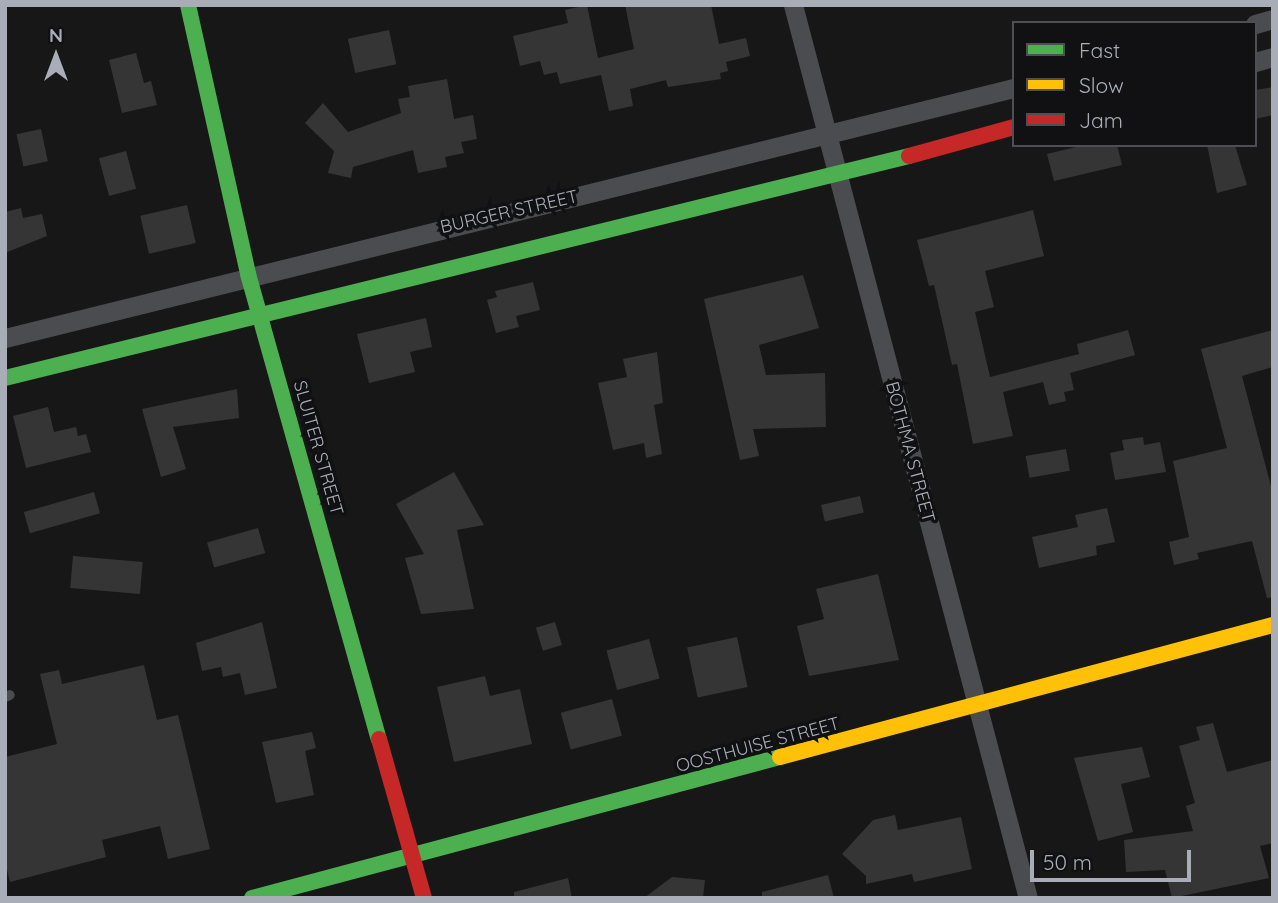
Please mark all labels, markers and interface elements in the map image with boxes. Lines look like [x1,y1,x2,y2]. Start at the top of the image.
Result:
north arrow [21,21,91,91]
legend [1012,21,1257,147]
text: N [49,23,63,47]
text: Fast [1079,37,1120,63]
text: Slow [1079,72,1124,98]
text: Jam [1079,107,1123,133]
street label: BURGER STREET [438,186,580,238]
street label: SLUITER STREET [288,378,348,518]
street label: BOTHMA STREET [881,379,939,525]
street label: OOSTHUISE STREET [674,713,842,777]
scale bar [1033,836,1194,880]
text: 50 m [1043,849,1092,875]

